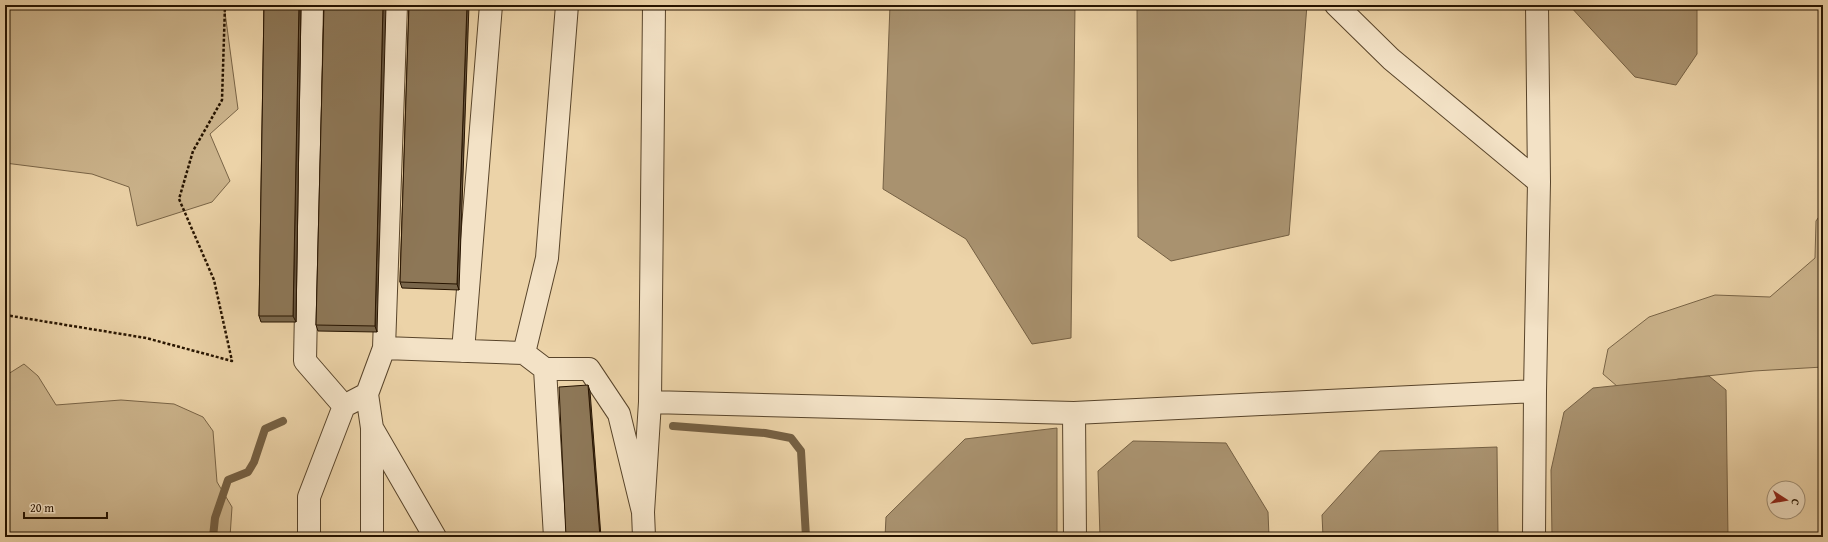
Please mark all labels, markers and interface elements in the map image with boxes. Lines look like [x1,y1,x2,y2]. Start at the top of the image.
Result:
north arrow [1766,480,1806,520]
scale bar [24,494,107,520]
text: С [1787,497,1804,507]
text: 20 m [30,499,54,516]

